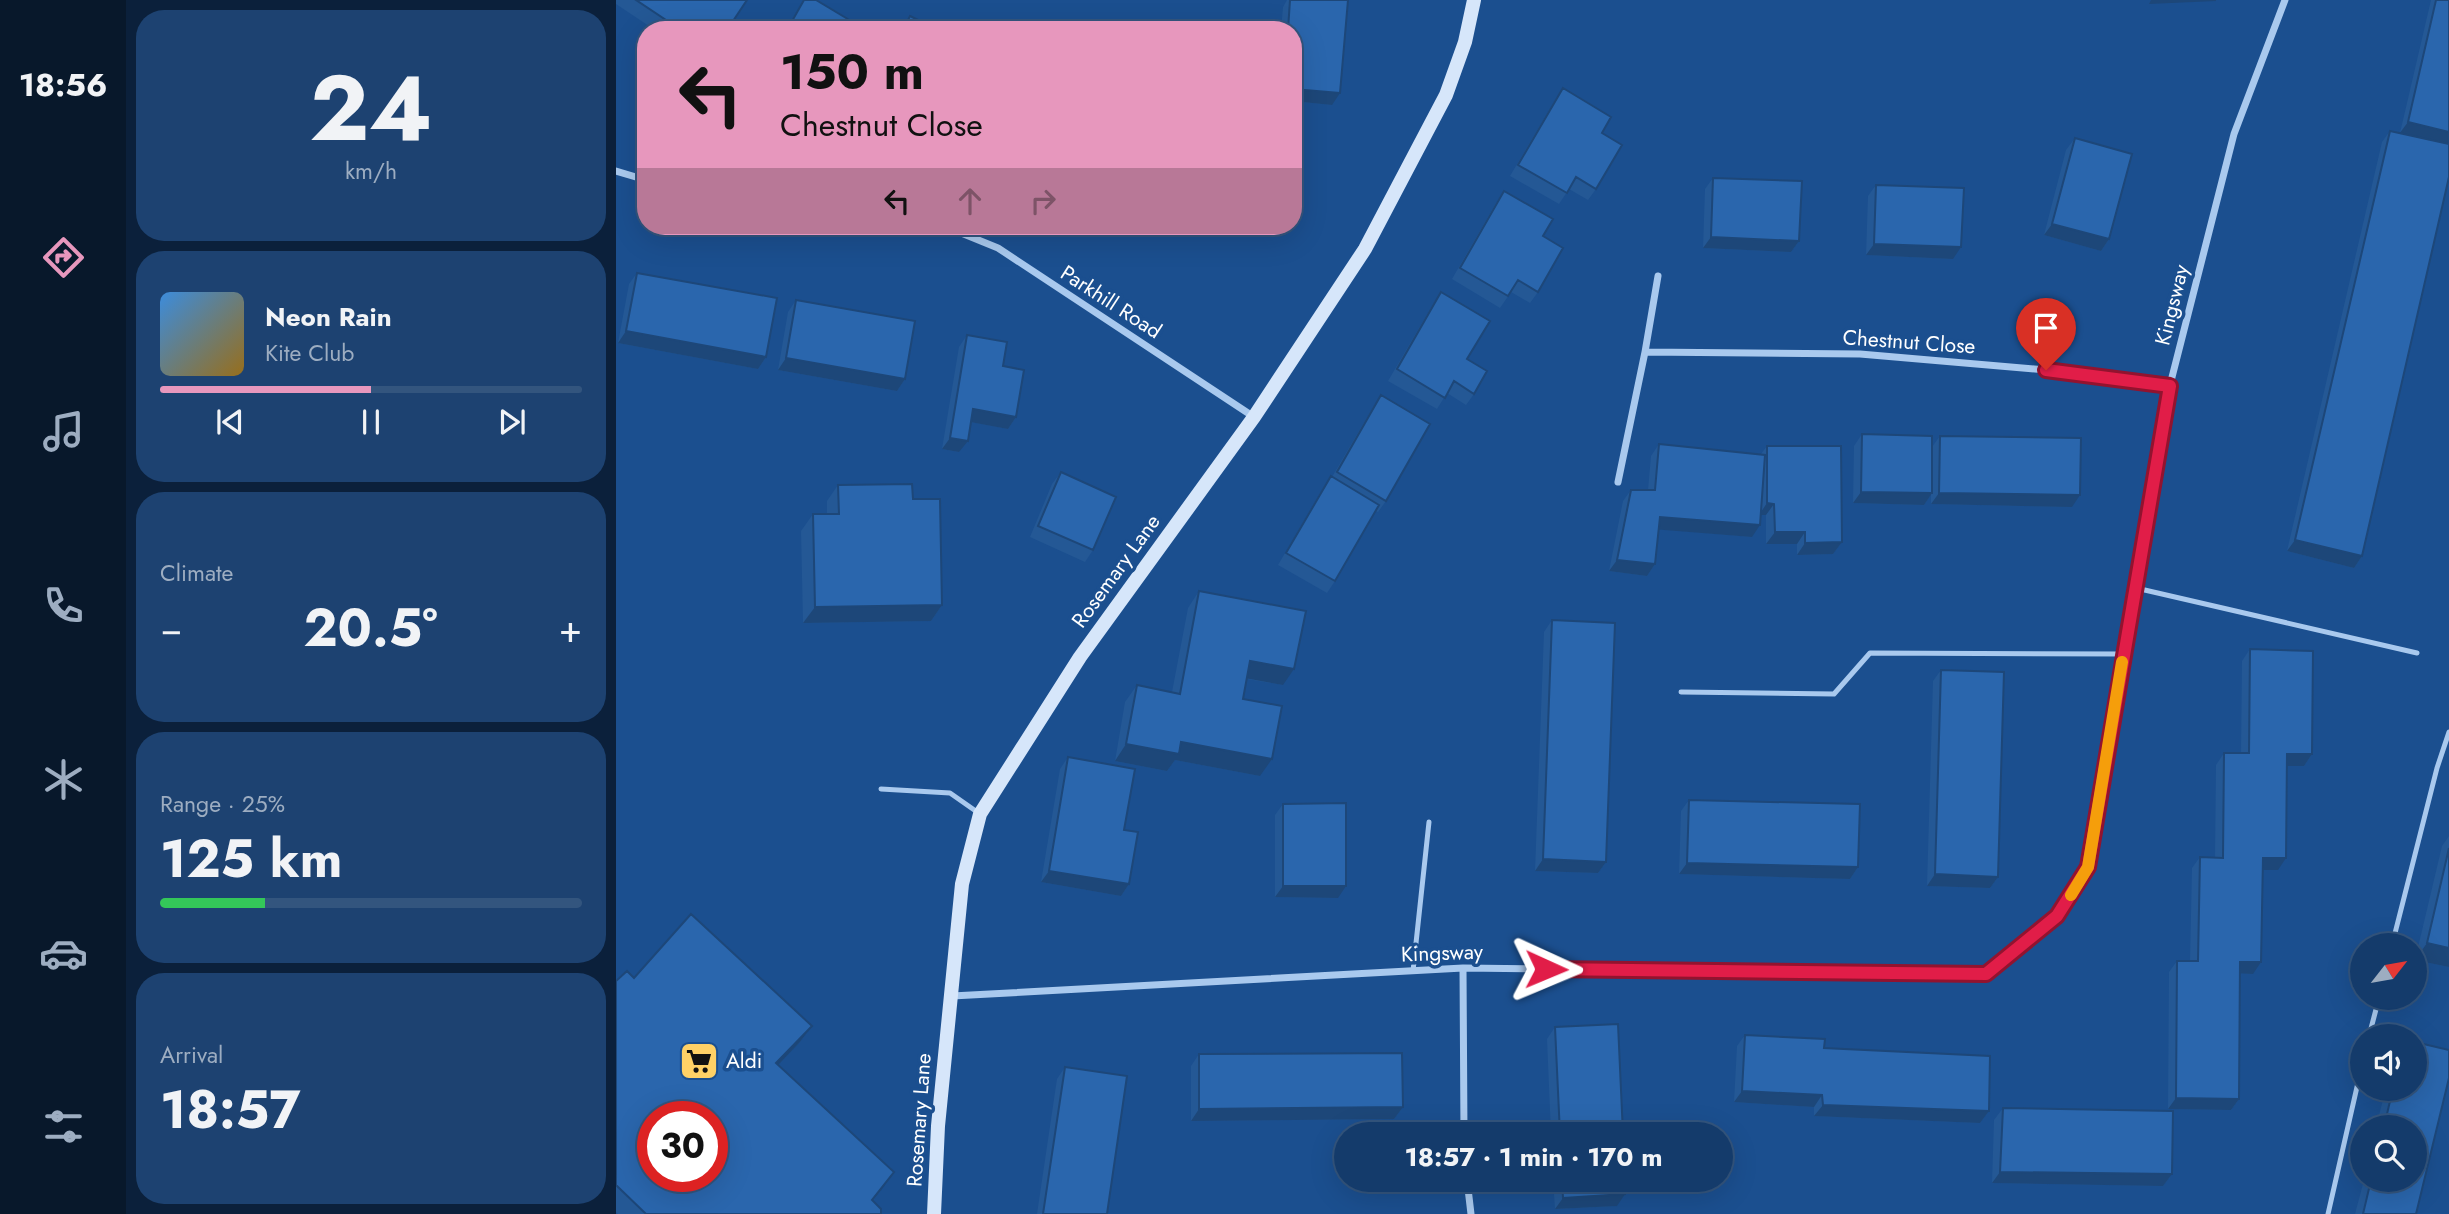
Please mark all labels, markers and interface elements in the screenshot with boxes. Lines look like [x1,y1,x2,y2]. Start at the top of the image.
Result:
text: 150 m [780,37,924,107]
text: 24 [309,43,433,174]
icon: left [665,49,756,140]
text: 18:56 [19,62,107,108]
text: Chestnut Close [780,102,983,148]
text: km/h [345,154,397,188]
icon: left [878,182,916,220]
icon: ahead [951,182,989,220]
icon: right [1024,182,1062,220]
icon: directions [39,233,88,282]
street label: Parkhill Road [1055,258,1167,346]
street label: Kingsway [2148,261,2197,349]
text: Neon Rain [265,298,392,336]
pin [2016,298,2076,370]
icon: arrive [2027,309,2065,347]
street label: Chestnut Close [1842,322,1977,362]
text: Kite Club [265,336,354,370]
icon: previous [211,403,249,441]
icon: pause [352,403,390,441]
icon: next [493,403,531,441]
icon: music [39,407,88,456]
street label: Rosemary Lane [1065,508,1168,634]
text: Climate [160,556,233,590]
icon: phone [39,581,88,630]
text: 20.5° [303,590,438,666]
text: − [160,601,182,656]
text: + [559,601,582,656]
icon: climate [39,755,88,804]
text: Range · 25% [160,787,285,821]
text: 125 km [160,821,342,897]
icon: car [39,929,88,978]
position arrow [1509,932,1583,1006]
north arrow [2350,933,2427,1010]
map controls [2350,933,2427,1192]
street label: Kingsway [1400,937,1484,969]
button: sound [2350,1024,2427,1101]
text: Arrival [160,1038,223,1072]
supermarket icon: Aldi [678,1040,720,1082]
place label: Aldi [726,1046,762,1076]
street label: Rosemary Lane [899,1052,939,1188]
text: 18:57 [160,1072,301,1148]
speed limit sign: 30 [637,1101,728,1192]
icon: filters [39,1102,88,1151]
button: search [2350,1115,2427,1192]
text: 18:57 · 1 min · 170 m [1404,1138,1663,1176]

